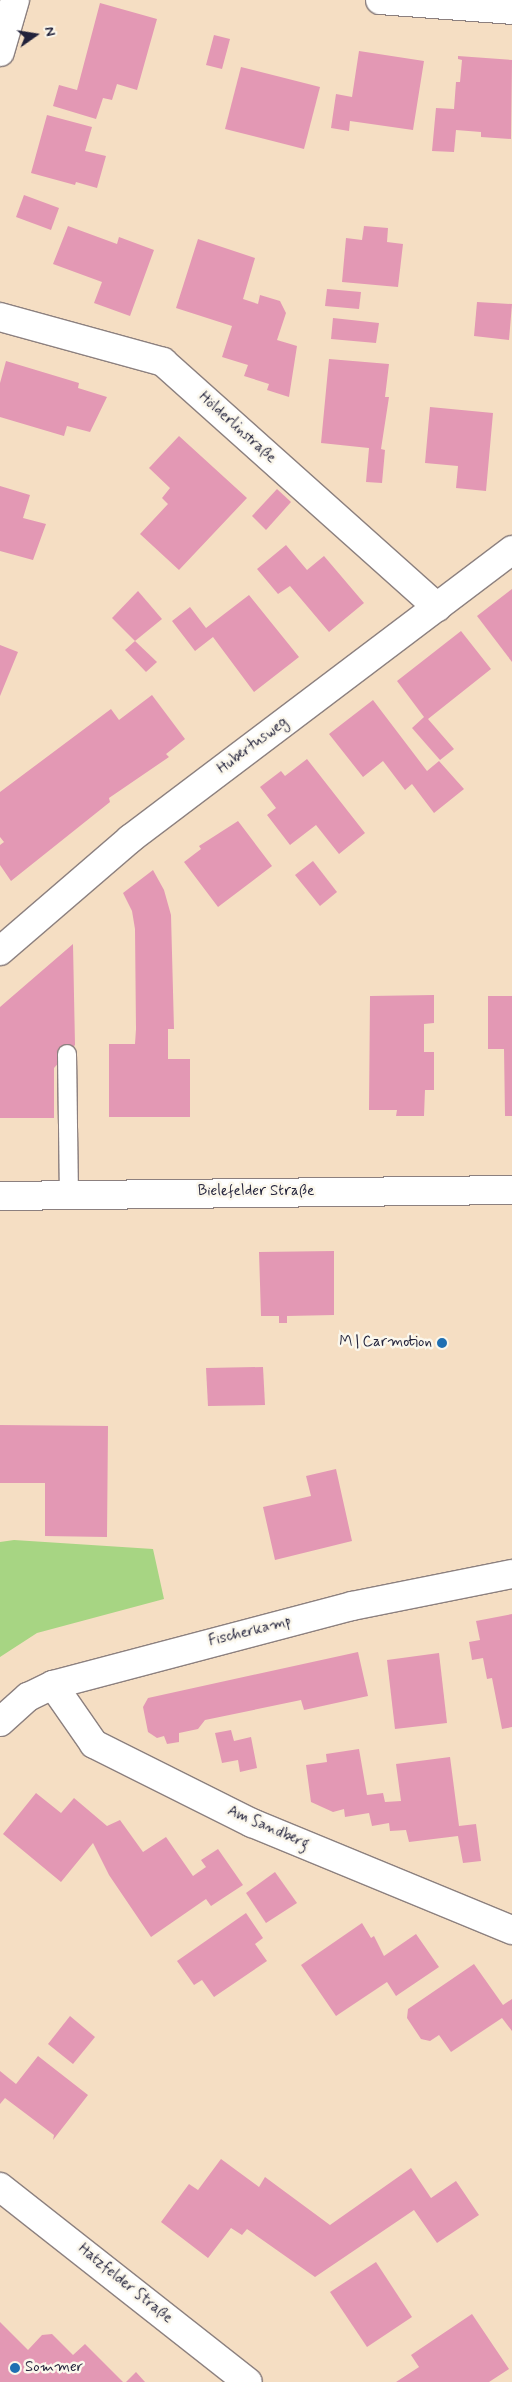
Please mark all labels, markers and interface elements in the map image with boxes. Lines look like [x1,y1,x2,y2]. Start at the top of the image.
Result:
north arrow [10,10,60,60]
text: N [40,25,59,38]
street label: Hölderlinstraße [194,388,280,468]
street label: Hubertusweg [214,714,292,778]
street label: Bielefelder Straße [198,1183,314,1201]
place label: M | Carmotion [339,1334,432,1352]
marker: M | Carmotion [436,1337,448,1349]
street label: Fischerkamp [207,1613,293,1651]
street label: Am Sandberg [225,1802,311,1854]
street label: Hatzfelder Straße [74,2240,176,2328]
place label: Sommer [25,2359,83,2377]
marker: Sommer [9,2362,21,2374]

